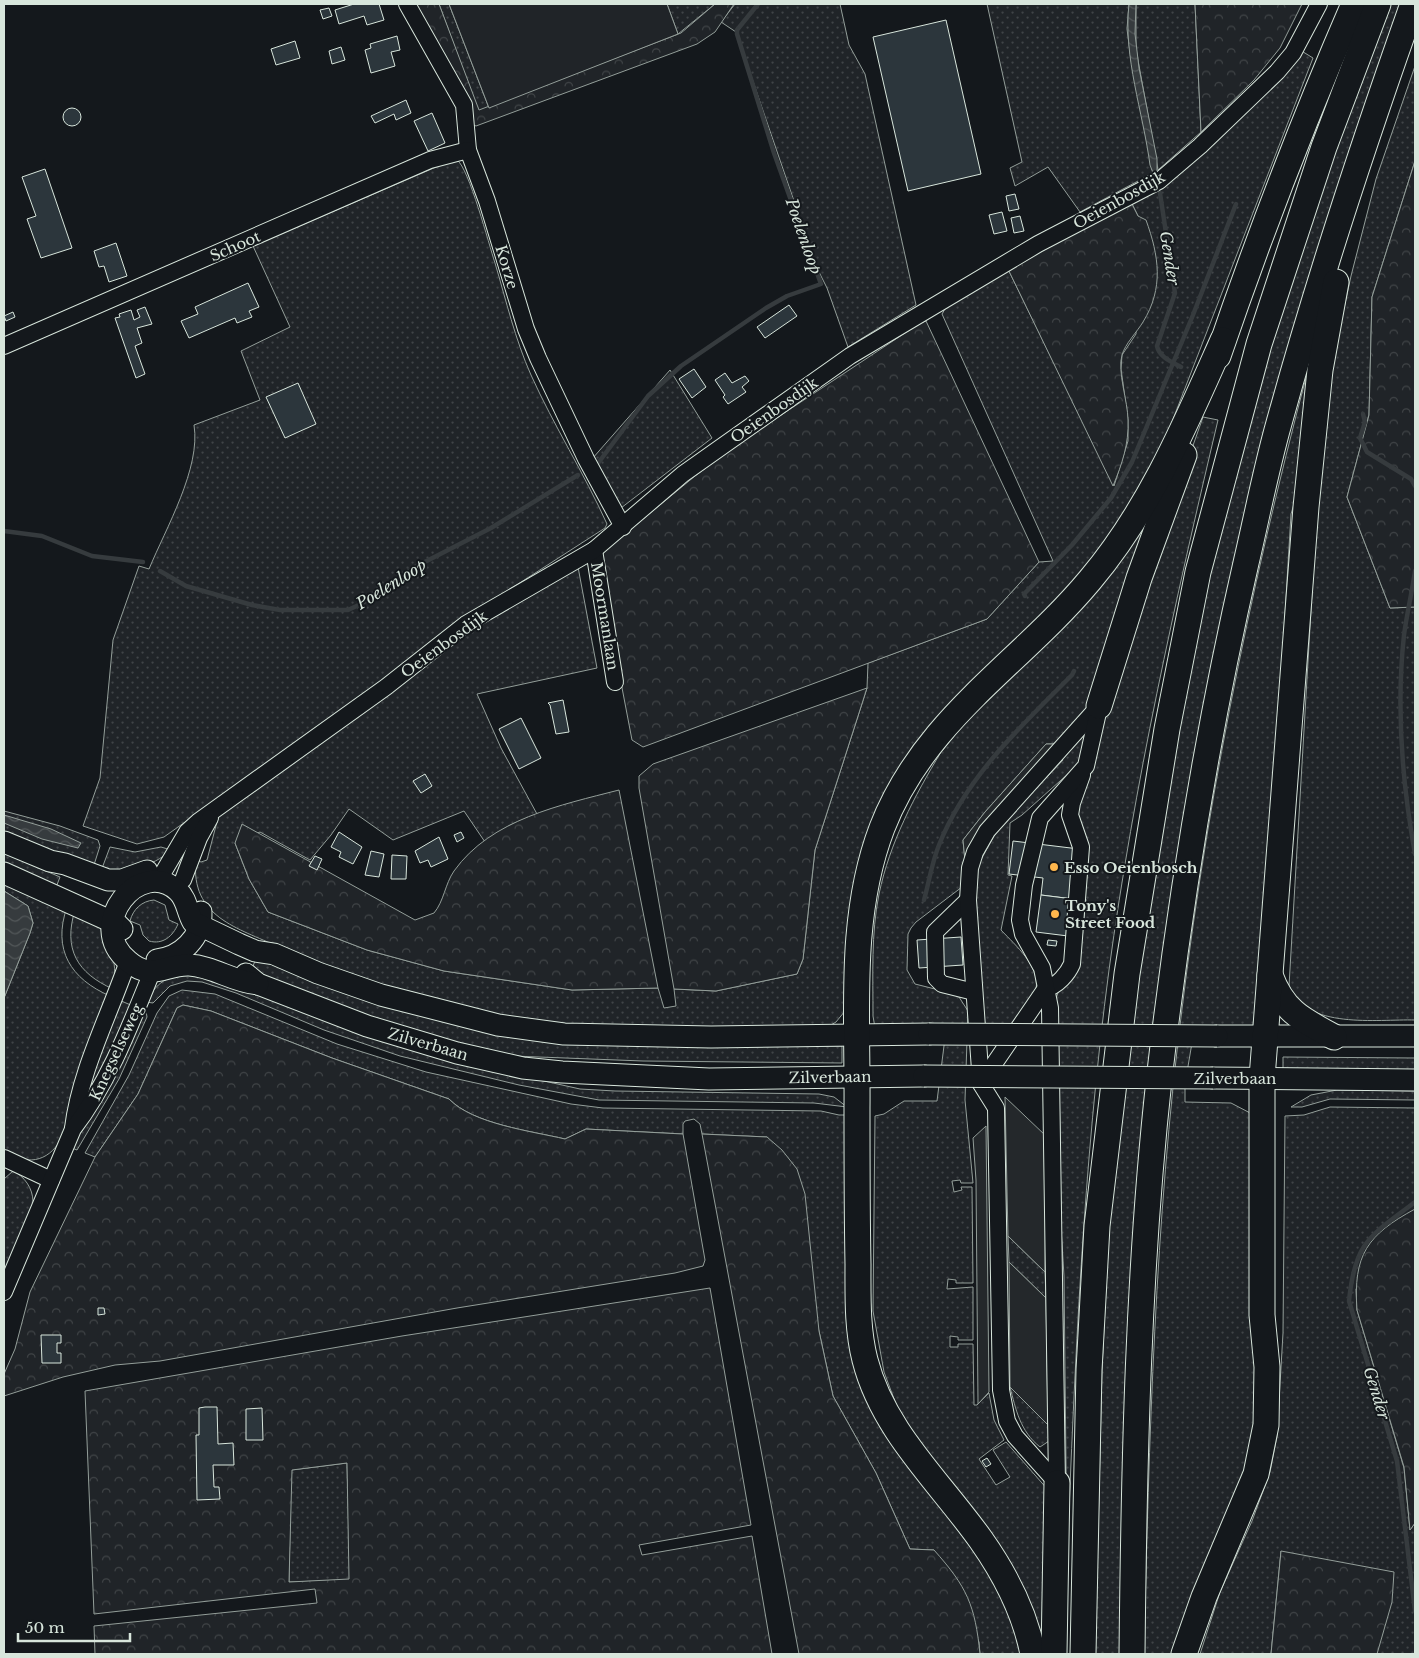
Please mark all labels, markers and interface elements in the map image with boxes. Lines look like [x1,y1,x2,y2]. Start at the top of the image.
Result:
street label: Oeienbosdijk [1070,167,1169,233]
water label: Poelenloop [781,194,826,277]
street label: Schoot [207,226,264,266]
water label: Gender [1156,230,1184,287]
street label: Korze [491,243,523,291]
street label: Oeienbosdijk [727,372,822,447]
water label: Poelenloop [351,555,430,614]
street label: Moormanlaan [587,561,623,671]
street label: Oeienbosdijk [397,606,492,682]
place label: Esso Oeienbosch [1064,858,1198,877]
marker: Esso Oeienbosch [1048,861,1060,873]
place label: Tony's Street Food [1065,896,1156,932]
marker: Tony's Street Food [1049,908,1061,920]
street label: Knegselseweg [85,999,147,1104]
street label: Zilverbaan [386,1023,470,1065]
street label: Zilverbaan [788,1067,872,1087]
street label: Zilverbaan [1194,1069,1276,1088]
water label: Gender [1359,1364,1395,1423]
scale bar [18,1610,130,1642]
text: 50 m [25,1618,65,1637]

